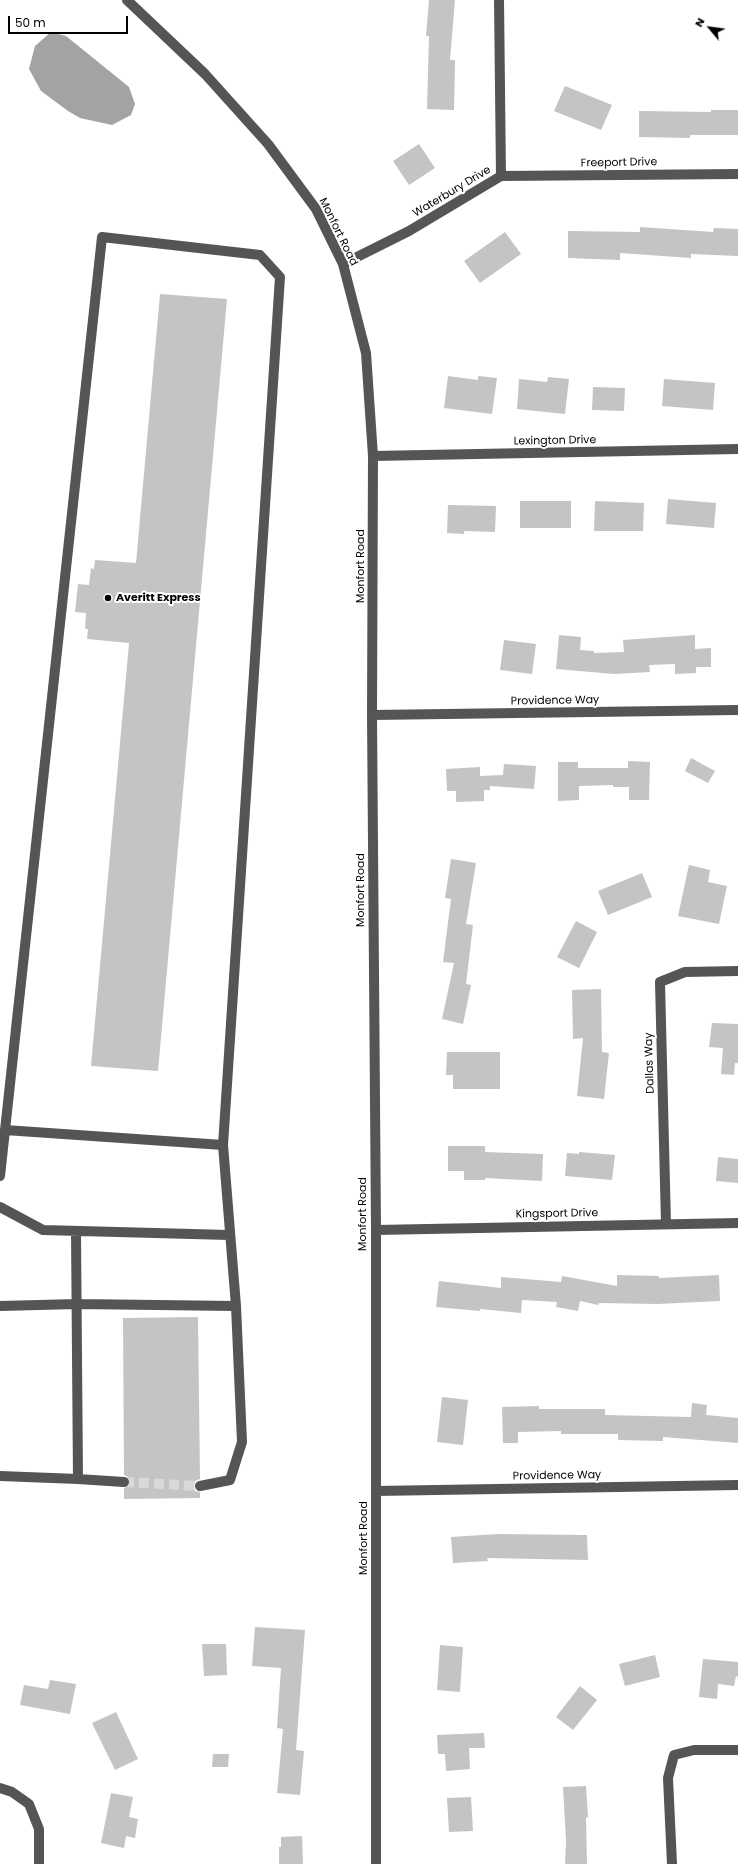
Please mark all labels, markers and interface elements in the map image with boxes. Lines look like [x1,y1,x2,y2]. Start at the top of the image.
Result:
scale bar [10,8,130,34]
north arrow [690,8,730,48]
text: 50 m [15,14,46,31]
text: N [691,15,709,30]
street label: Freeport Drive [581,156,657,170]
street label: Waterbury Drive [411,164,493,220]
street label: Monfort Road [316,196,360,268]
street label: Lexington Drive [514,434,596,448]
street label: Monfort Road [354,529,368,603]
place label: Averitt Express [116,591,201,605]
marker: Averitt Express [103,593,113,603]
street label: Providence Way [511,694,599,708]
street label: Monfort Road [354,853,368,927]
street label: Dallas Way [642,1032,658,1094]
street label: Monfort Road [356,1177,370,1251]
street label: Kingsport Drive [516,1207,598,1221]
street label: Providence Way [513,1469,601,1483]
street label: Monfort Road [357,1501,371,1575]

